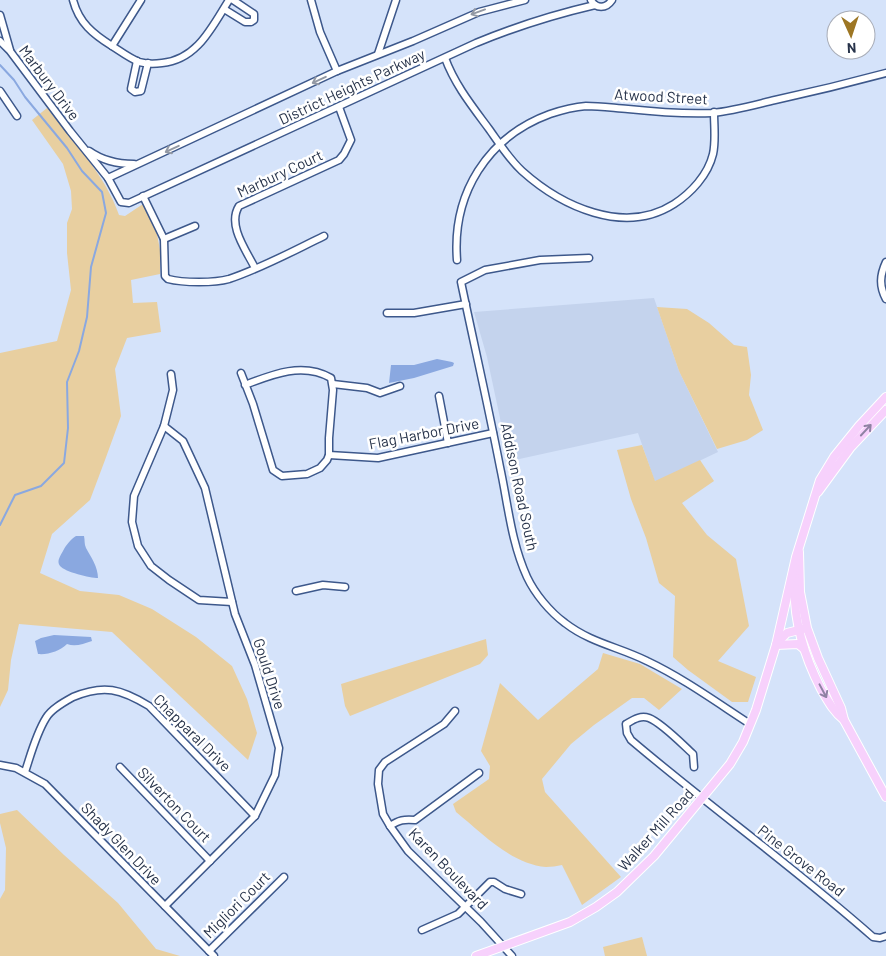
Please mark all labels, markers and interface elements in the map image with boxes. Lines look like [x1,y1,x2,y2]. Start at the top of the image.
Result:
one-way arrow [471,8,486,17]
north arrow [826,10,876,60]
text: N [847,40,857,57]
street label: Marbury Drive [16,41,84,123]
street label: District Heights Parkway [276,44,428,128]
one-way arrow [312,75,327,85]
street label: Atwood Street [614,85,708,107]
one-way arrow [165,144,180,154]
street label: Marbury Court [234,145,325,201]
street label: Flag Harbor Drive [367,414,480,453]
street label: Addison Road South [498,421,542,552]
one-way arrow [861,423,872,436]
street label: Gould Drive [250,636,290,711]
one-way arrow [818,683,828,698]
street label: Chapparal Drive [150,690,235,775]
street label: Silverton Court [134,763,215,846]
street label: Walker Mill Road [613,784,697,874]
street label: Shady Glen Drive [78,798,166,888]
street label: Pine Grove Road [755,821,849,900]
street label: Karen Boulevard [405,824,492,913]
street label: Migliori Court [199,867,273,941]

